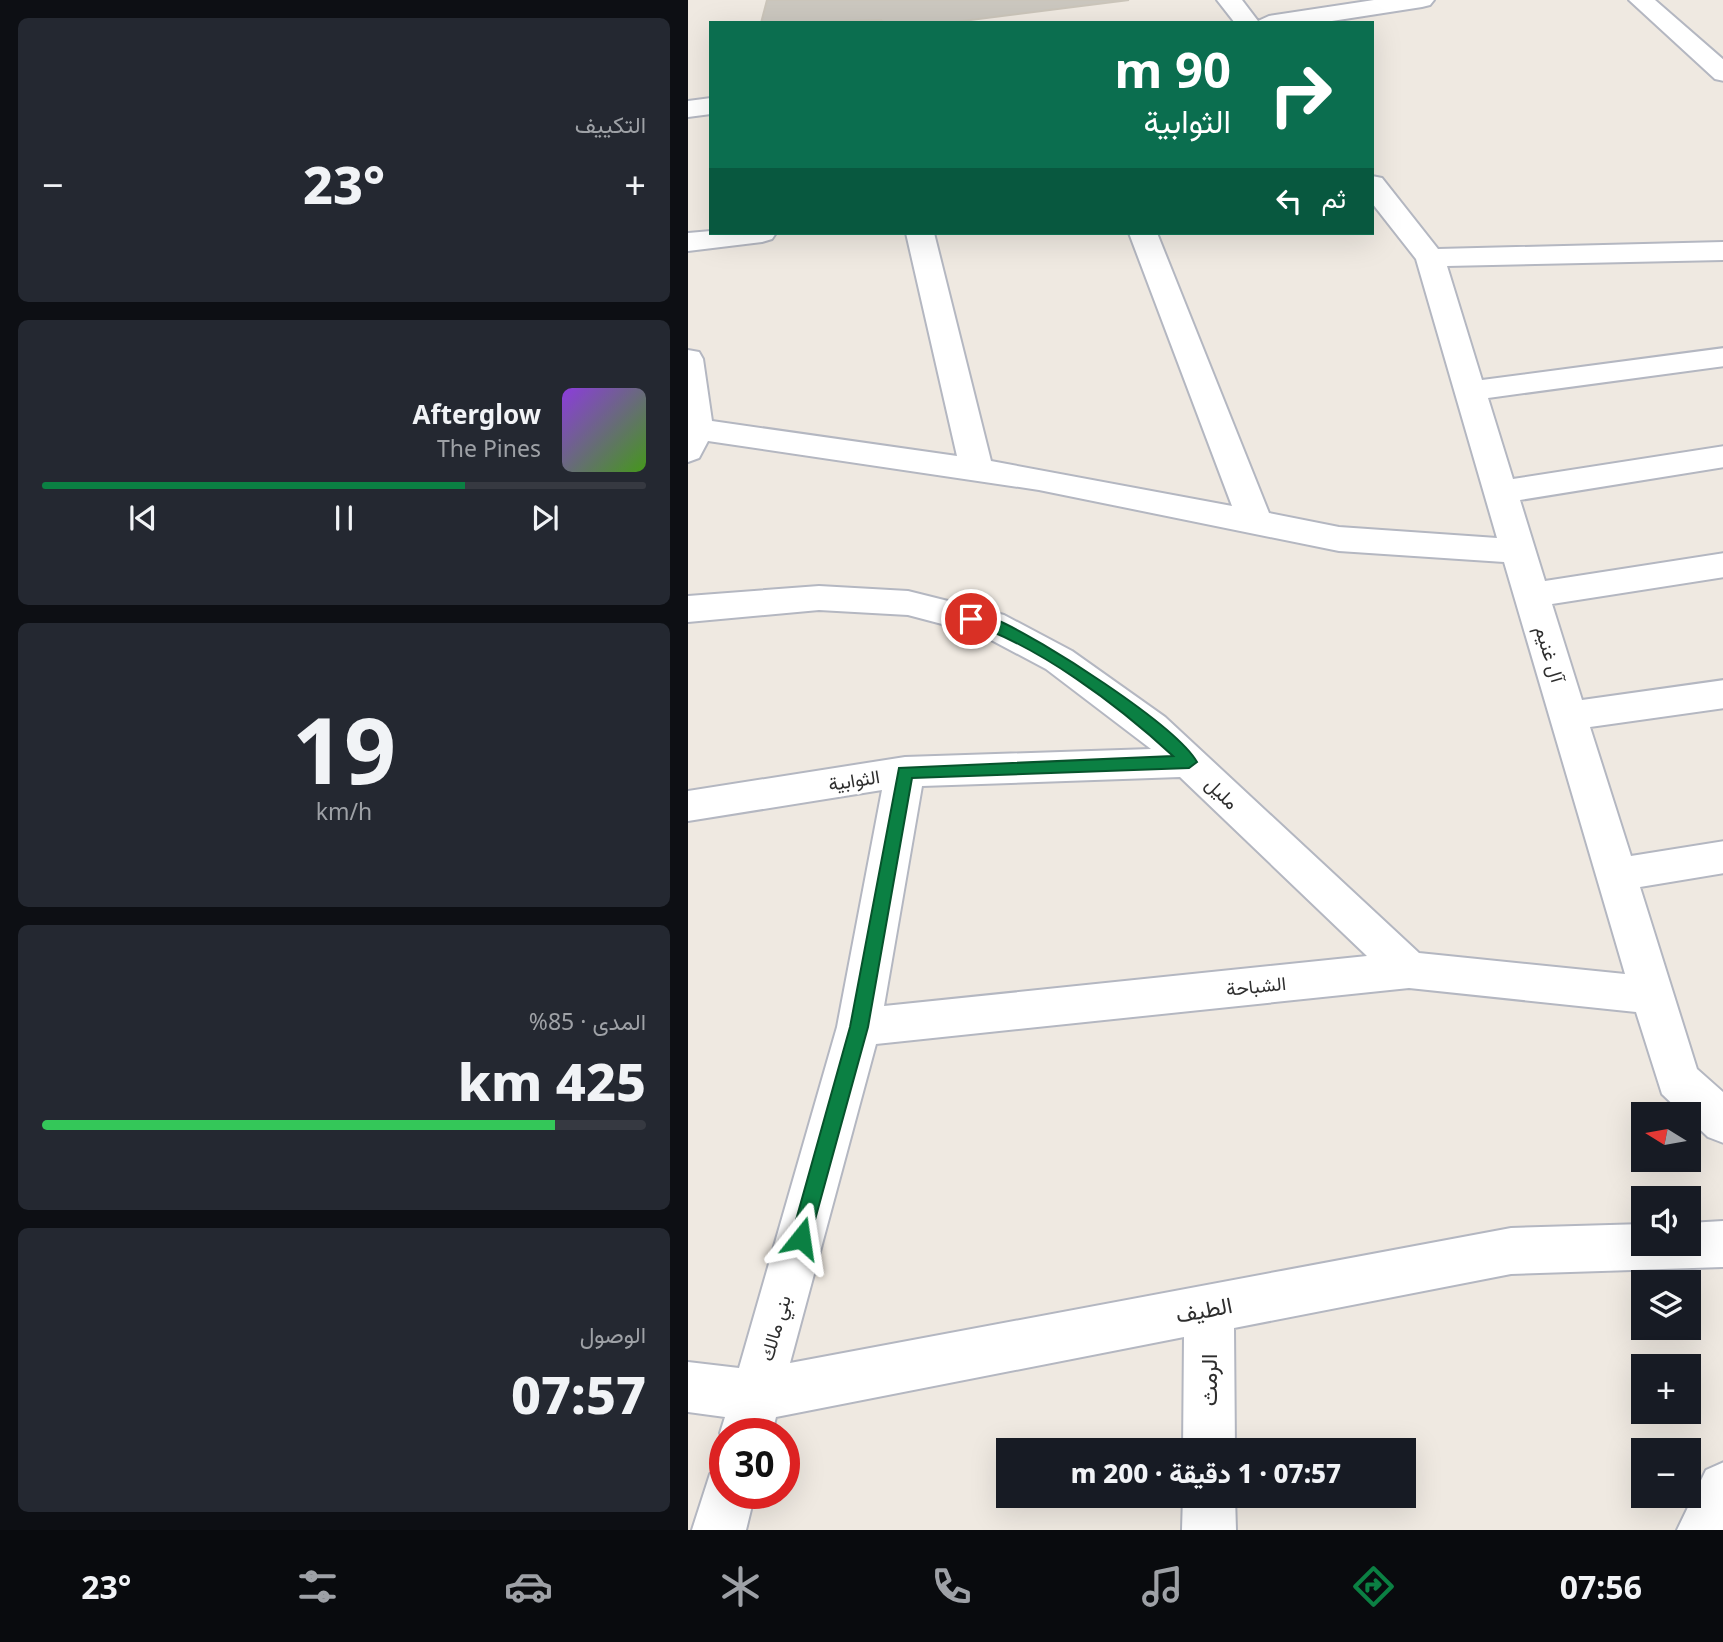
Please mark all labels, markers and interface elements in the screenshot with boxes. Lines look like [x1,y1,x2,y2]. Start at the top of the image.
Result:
text: 90 m [1114,36,1231,102]
icon: right [1255,49,1346,140]
text: الثوابية [1144,99,1231,142]
text: التكييف [575,108,646,140]
text: 23° [303,148,385,219]
text: − [42,158,64,210]
text: + [624,158,646,210]
text: ثم [1322,180,1346,216]
icon: left [1270,182,1308,220]
text: Afterglow [413,396,541,432]
text: The Pines [437,432,541,464]
icon: previous [124,499,162,537]
icon: pause [325,499,363,537]
icon: next [526,499,564,537]
pin [941,589,1001,649]
icon: arrive [952,600,990,638]
street label: آل غنيم [1529,622,1571,687]
text: 19 [292,687,396,811]
street label: الثوابية [826,763,882,797]
street label: مليل [1200,771,1244,815]
text: km/h [316,795,372,827]
street label: الشباحة [1225,970,1287,1002]
text: المدى · 85% [529,1005,646,1037]
text: 425 km [458,1045,646,1116]
north arrow [1631,1102,1701,1172]
map controls [1631,1102,1701,1508]
button: sound [1631,1186,1701,1256]
position arrow [764,1201,838,1275]
button: layers [1631,1270,1701,1340]
street label: الطيف [1173,1288,1235,1330]
street label: بني مالك [753,1292,800,1365]
text: الوصول [580,1318,646,1350]
street label: الرمث [1192,1354,1224,1406]
button: + [1631,1354,1701,1424]
text: 07:57 [511,1358,646,1429]
speed limit sign: 30 [709,1418,800,1509]
button: − [1631,1438,1701,1508]
text: 07:57 · 1 دقيقة · 200 m [1071,1455,1341,1491]
icon: filters [293,1562,342,1611]
icon: car [504,1562,553,1611]
icon: climate [716,1562,765,1611]
icon: phone [927,1562,976,1611]
icon: music [1138,1562,1187,1611]
icon: directions [1349,1562,1398,1611]
text: 23° [81,1565,131,1608]
text: 07:56 [1560,1565,1642,1608]

